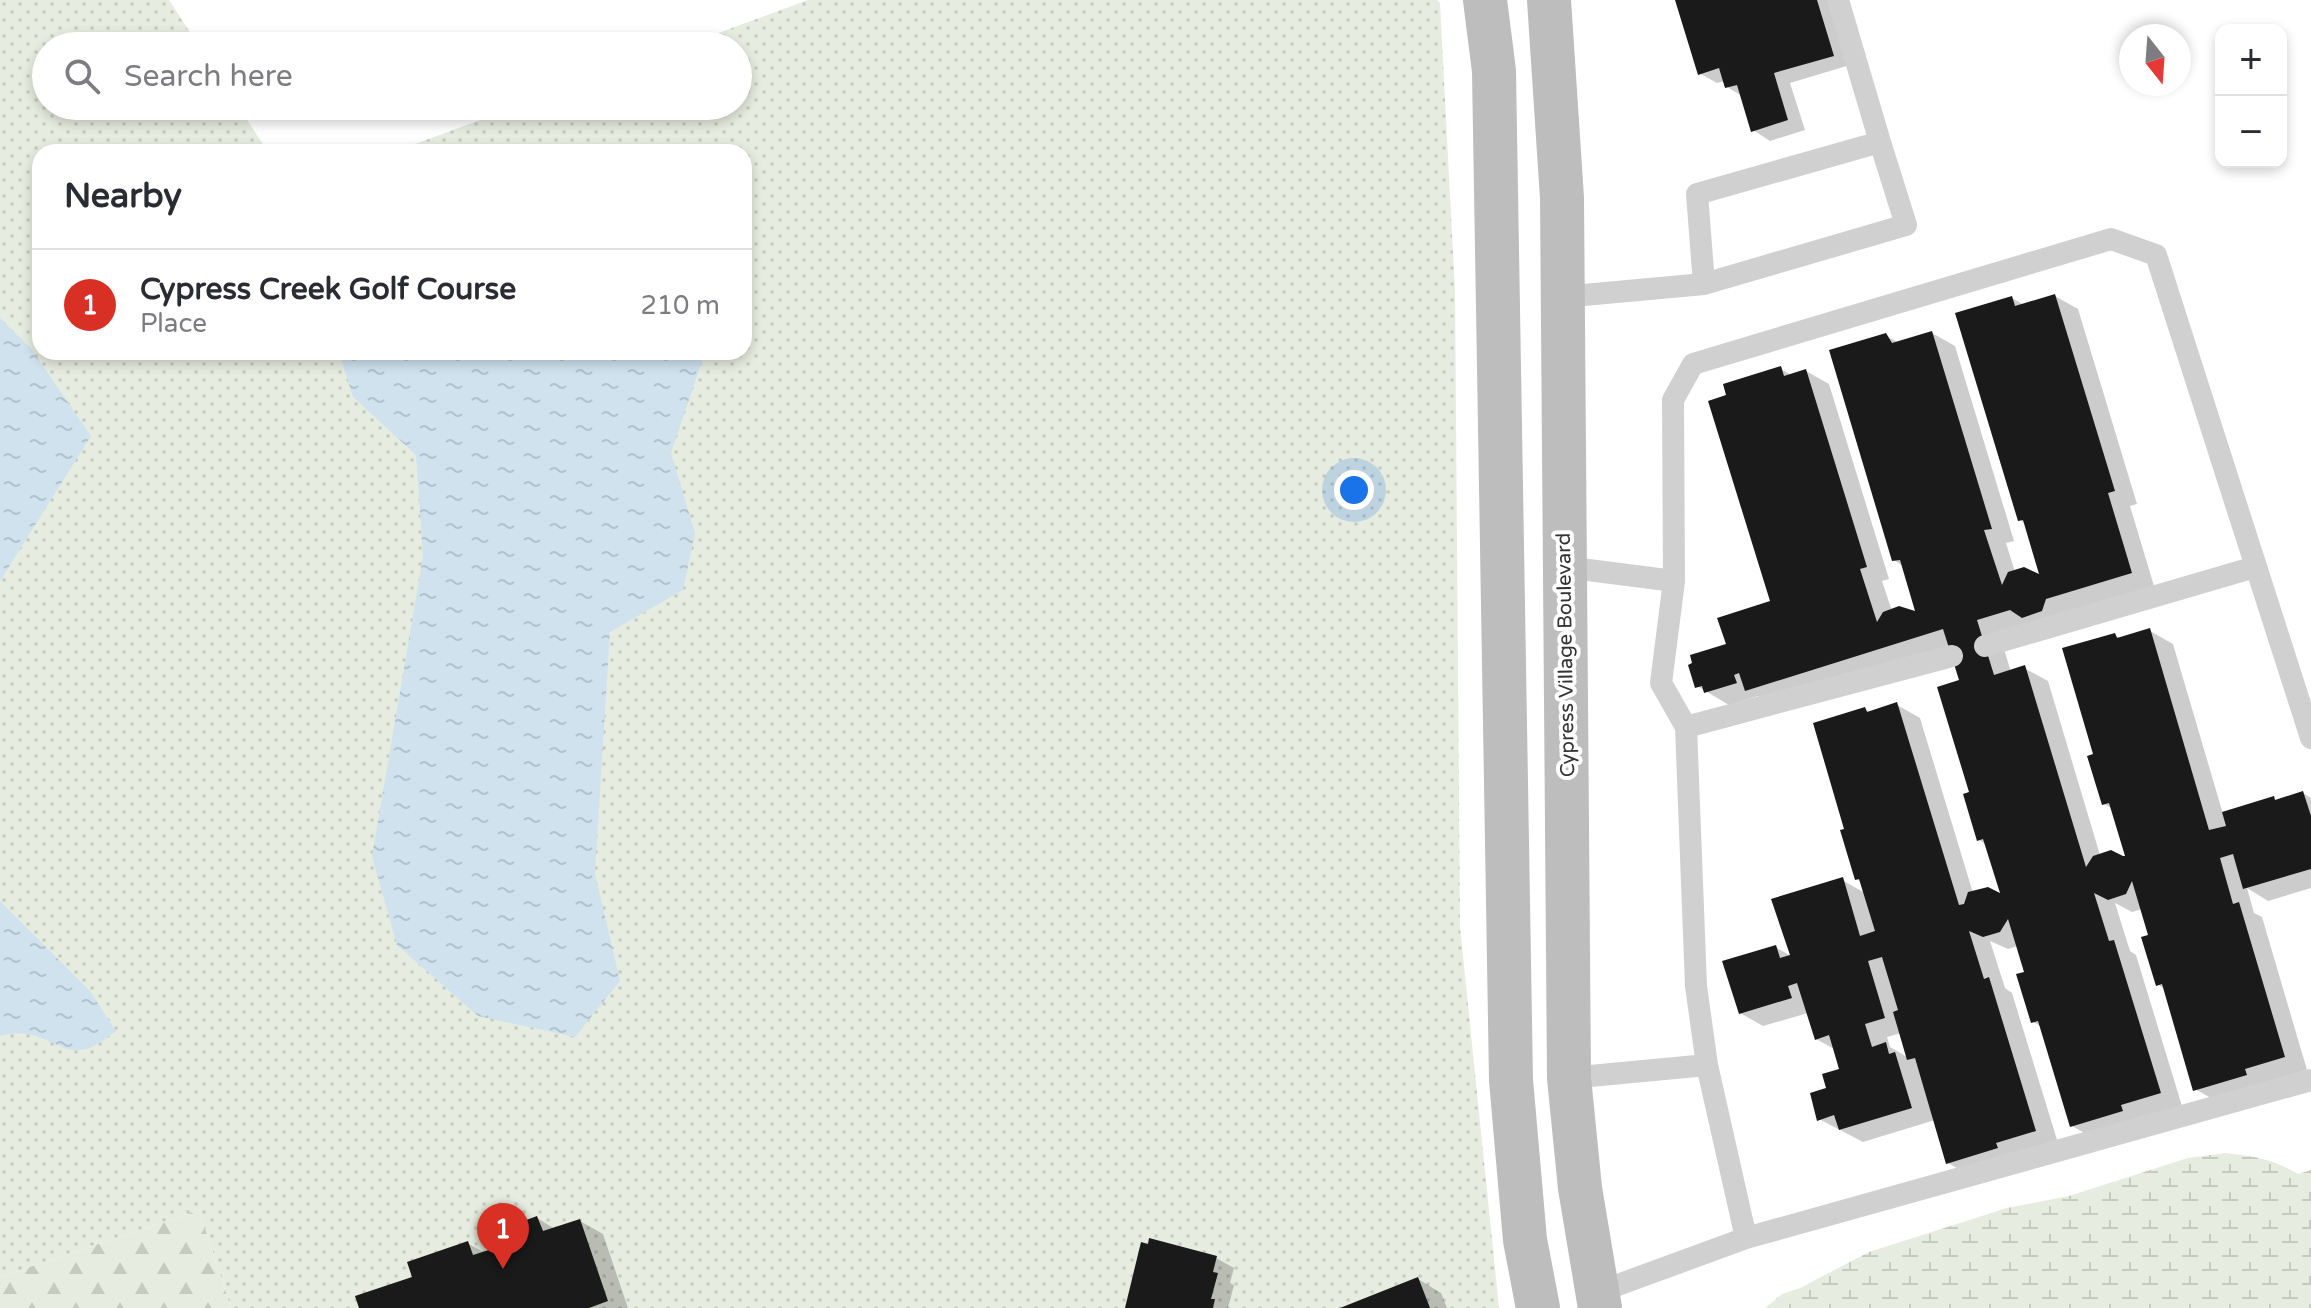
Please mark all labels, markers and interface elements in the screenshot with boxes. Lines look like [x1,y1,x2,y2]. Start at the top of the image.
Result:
north arrow [2119,24,2191,96]
map controls [2215,24,2287,168]
button: + [2215,24,2287,96]
search box [32,32,752,120]
icon: search [60,54,104,98]
text: Search here [124,58,293,95]
button: − [2215,96,2287,168]
text: Nearby [64,176,182,217]
text: Cypress Creek Golf Course [140,271,516,308]
text: 1 [82,290,98,321]
text: 210 m [640,290,720,321]
text: Place [140,308,207,339]
your location [1334,470,1374,510]
street label: Cypress Village Boulevard [1552,533,1580,777]
pin: 1 [477,1203,529,1269]

